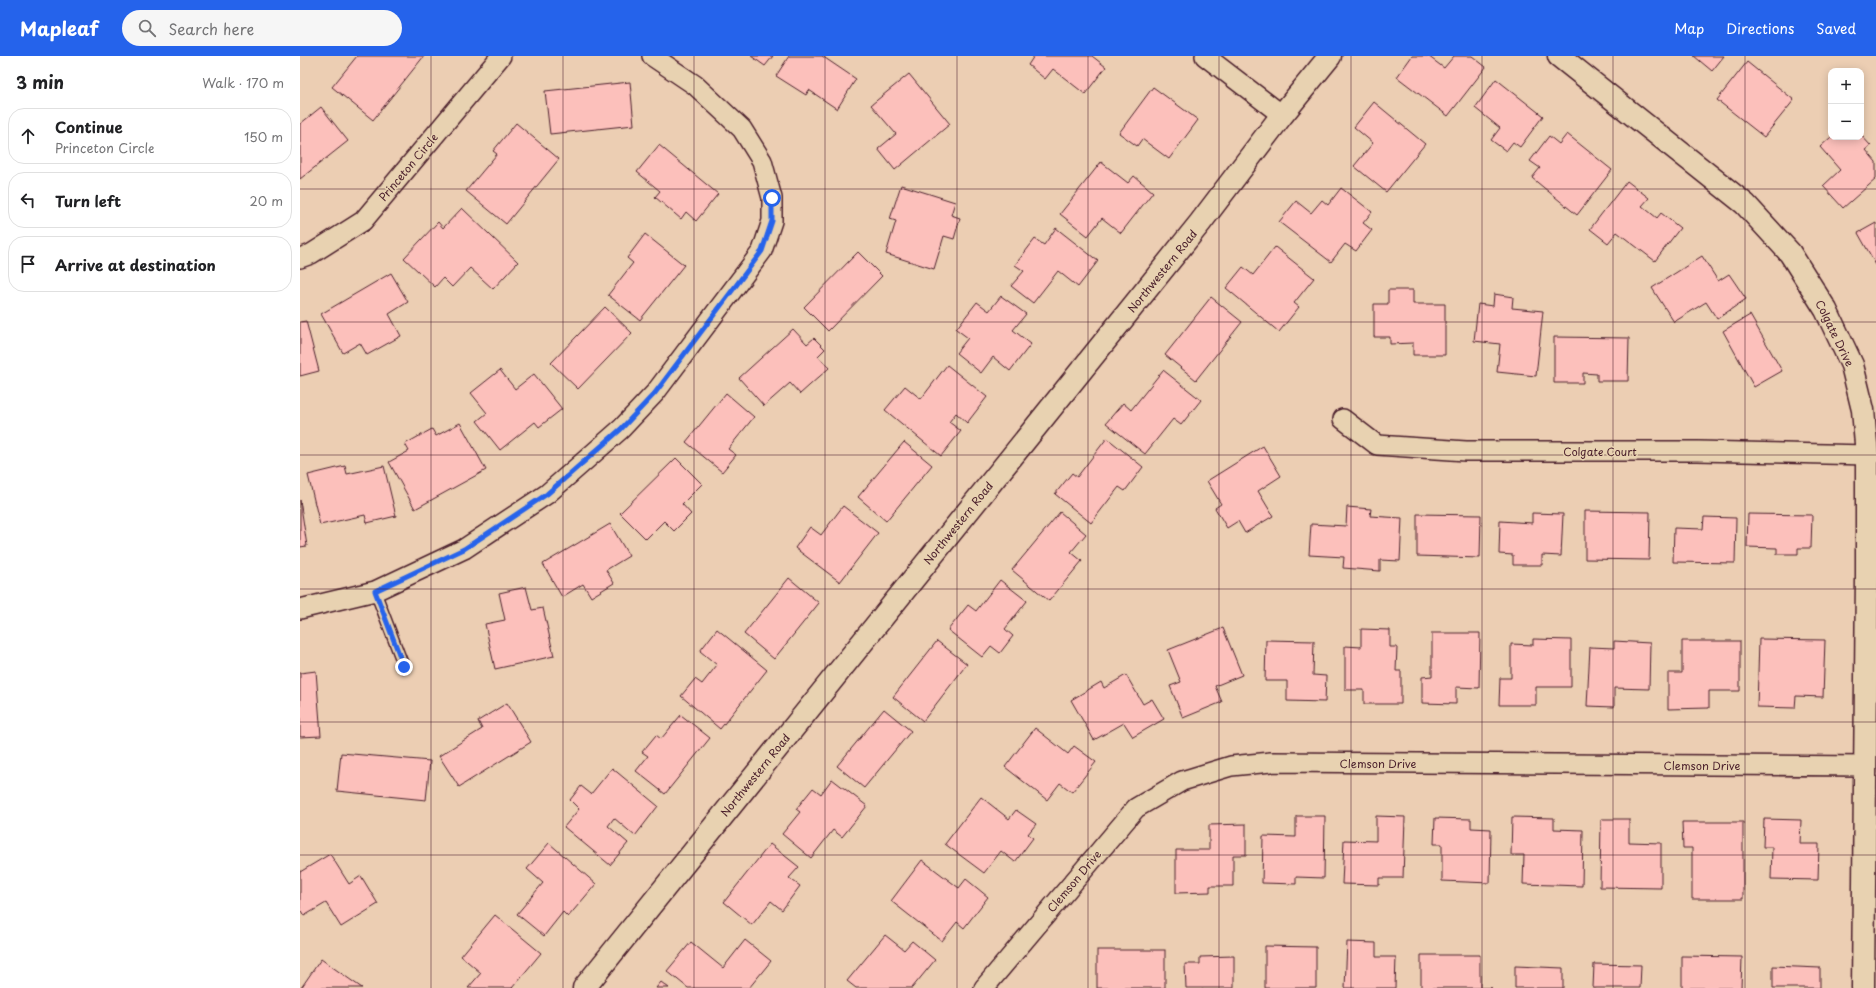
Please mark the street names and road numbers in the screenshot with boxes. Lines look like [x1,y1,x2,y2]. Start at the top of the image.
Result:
street label: Princeton Circle [374,129,442,205]
street label: Northwestern Road [1123,226,1201,316]
street label: Colgate Drive [1811,297,1859,369]
street label: Colgate Court [1563,443,1637,460]
street label: Northwestern Road [919,478,997,568]
street label: Northwestern Road [716,730,794,820]
street label: Clemson Drive [1340,755,1417,772]
street label: Clemson Drive [1664,757,1741,774]
street label: Clemson Drive [1043,846,1105,916]

